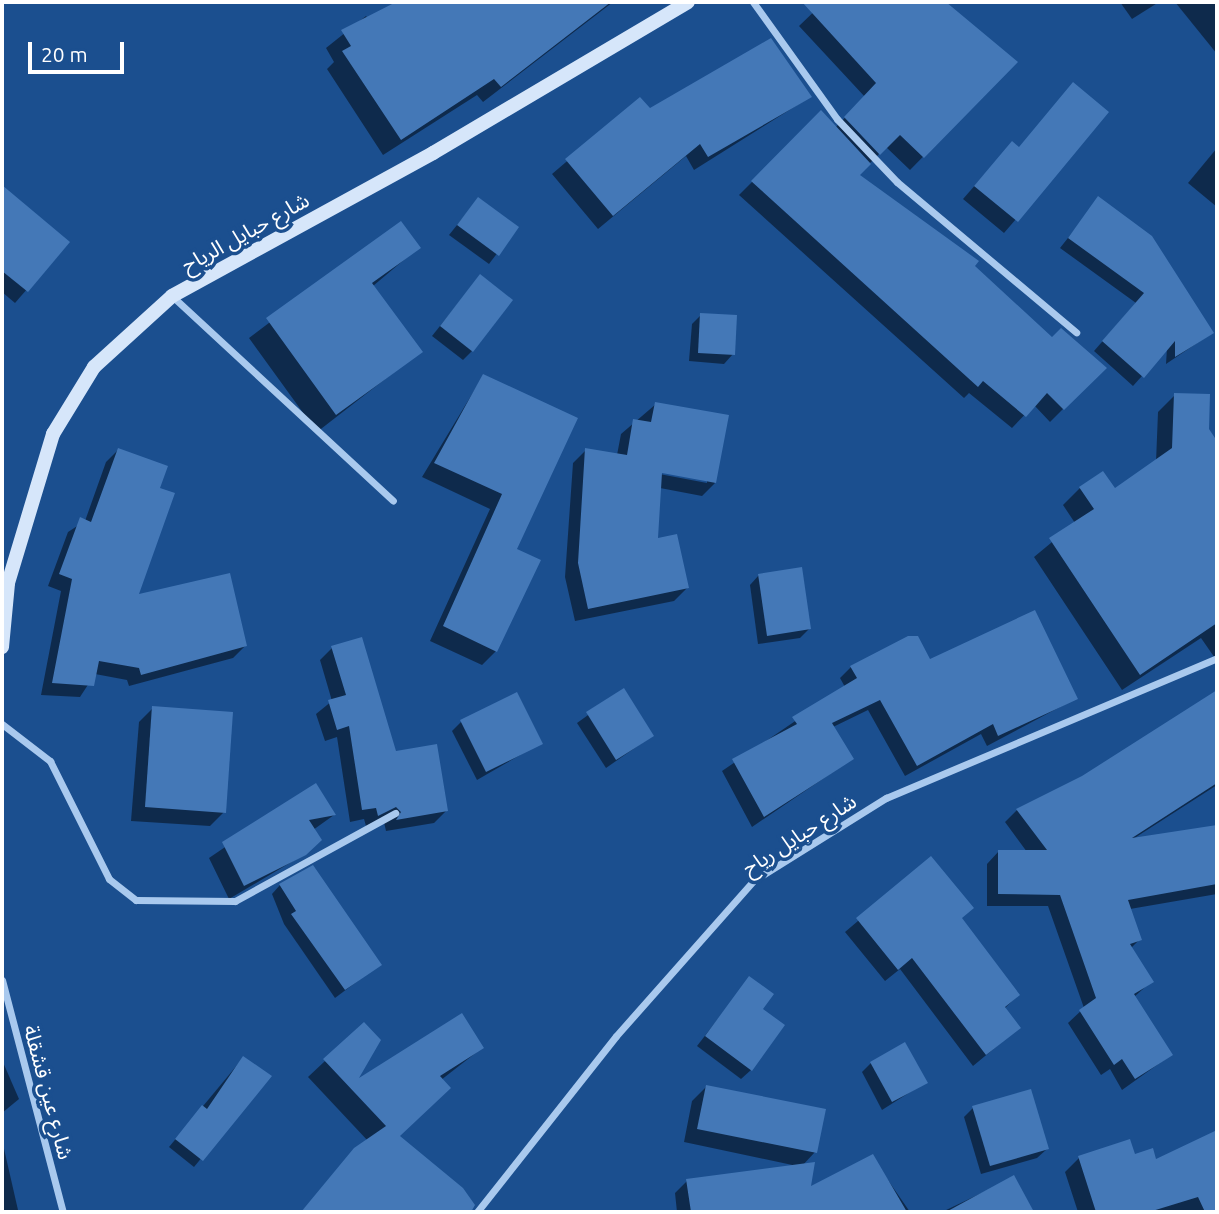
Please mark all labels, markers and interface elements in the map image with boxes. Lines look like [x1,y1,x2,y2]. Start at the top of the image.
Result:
scale bar [32,28,128,72]
text: 20 m [41,42,88,66]
street label: شارع حبايل الرياح [177,187,313,277]
street label: شارع حبايل رياح [737,788,861,880]
street label: شارع عين قشقلة [19,1022,79,1162]

